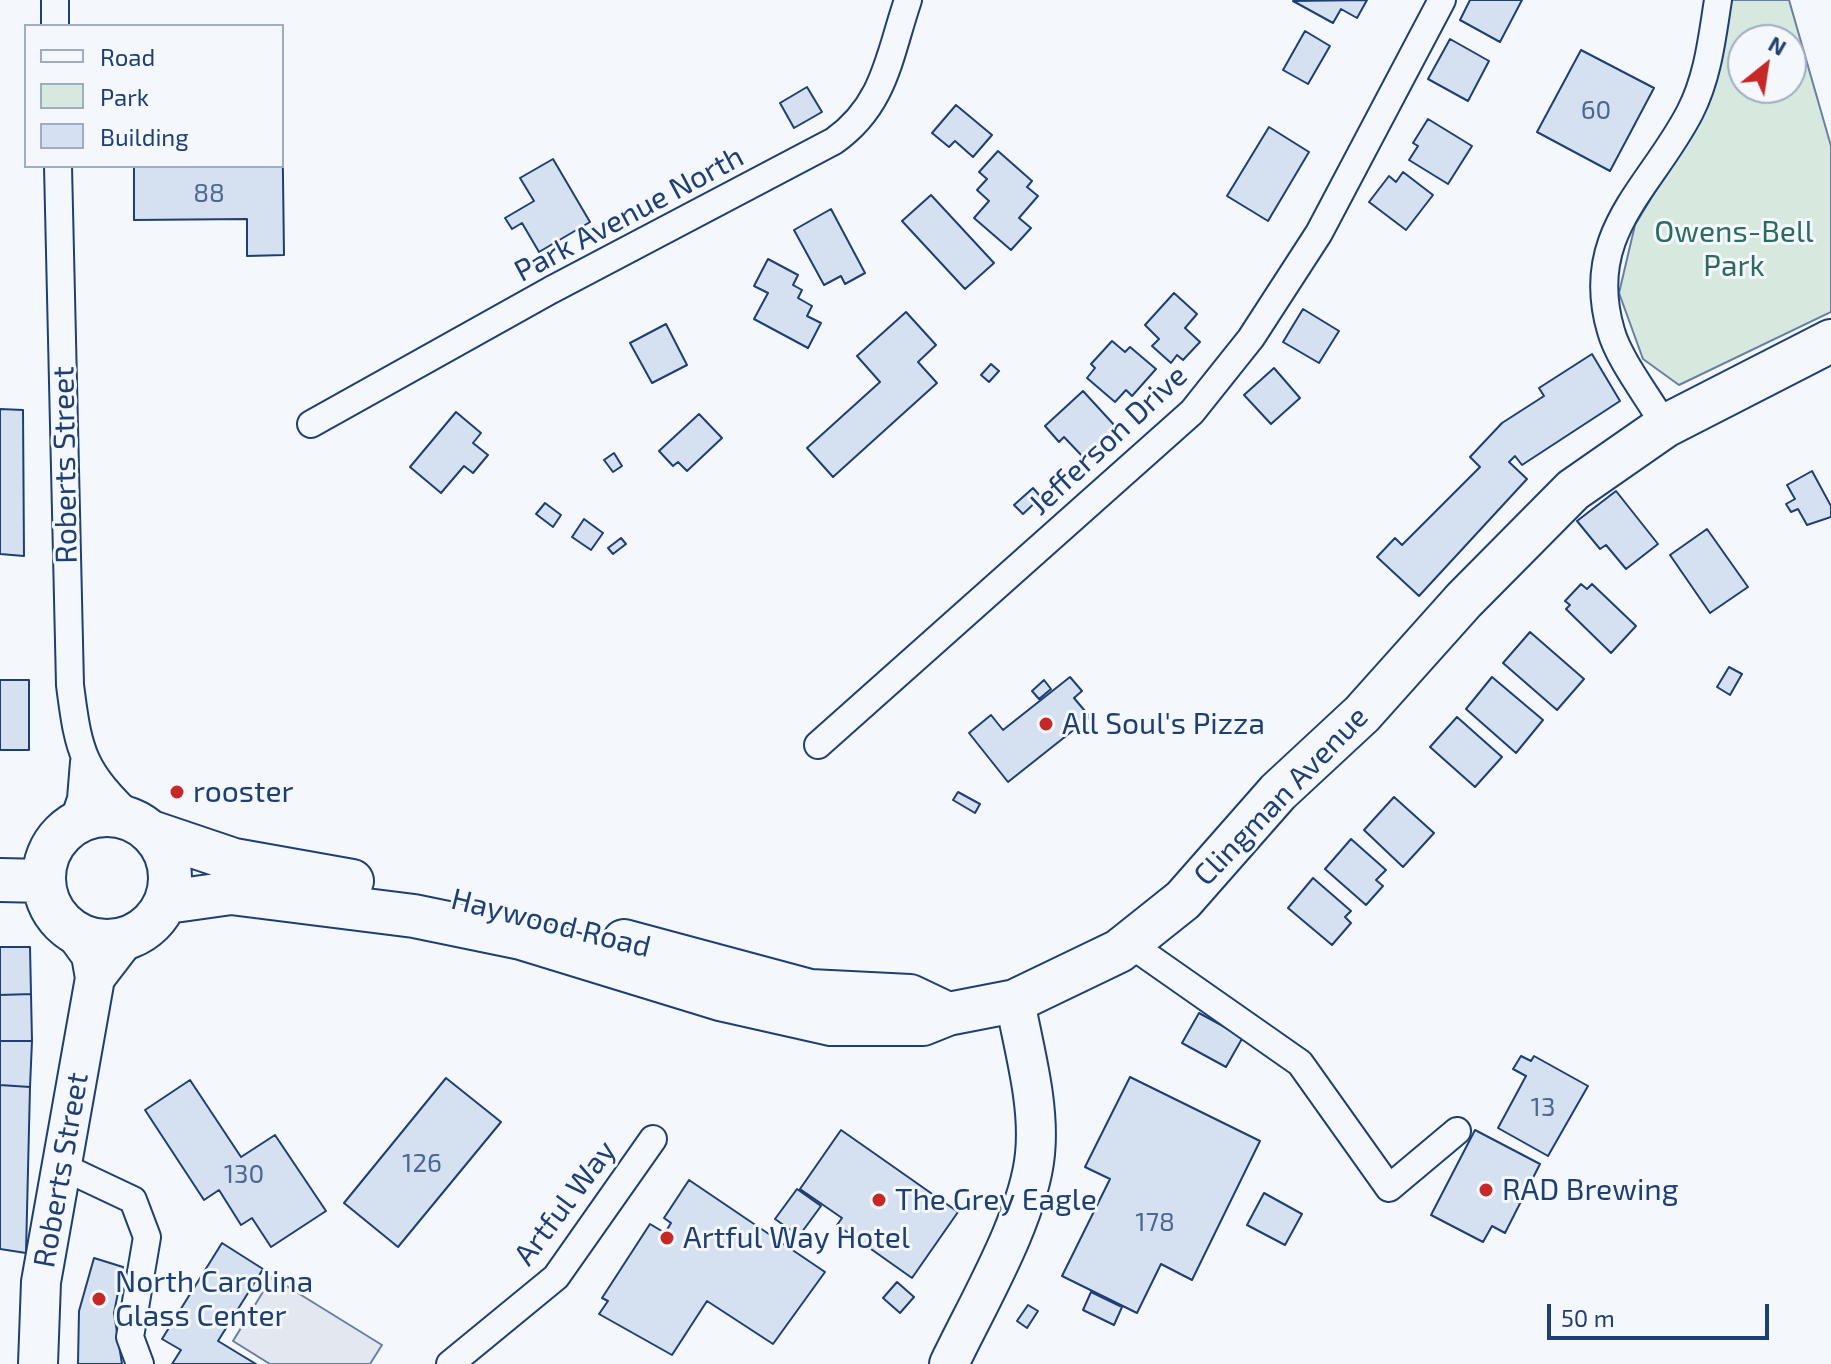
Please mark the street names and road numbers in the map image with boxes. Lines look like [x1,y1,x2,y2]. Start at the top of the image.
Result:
street label: Park Avenue North [508,138,750,290]
street label: Jefferson Drive [1021,358,1195,522]
street label: Roberts Street [45,366,85,564]
street label: Clingman Avenue [1186,699,1376,893]
street label: Haywood Road [448,881,654,965]
street label: Roberts Street [26,1070,96,1270]
street label: Artful Way [506,1134,624,1272]

